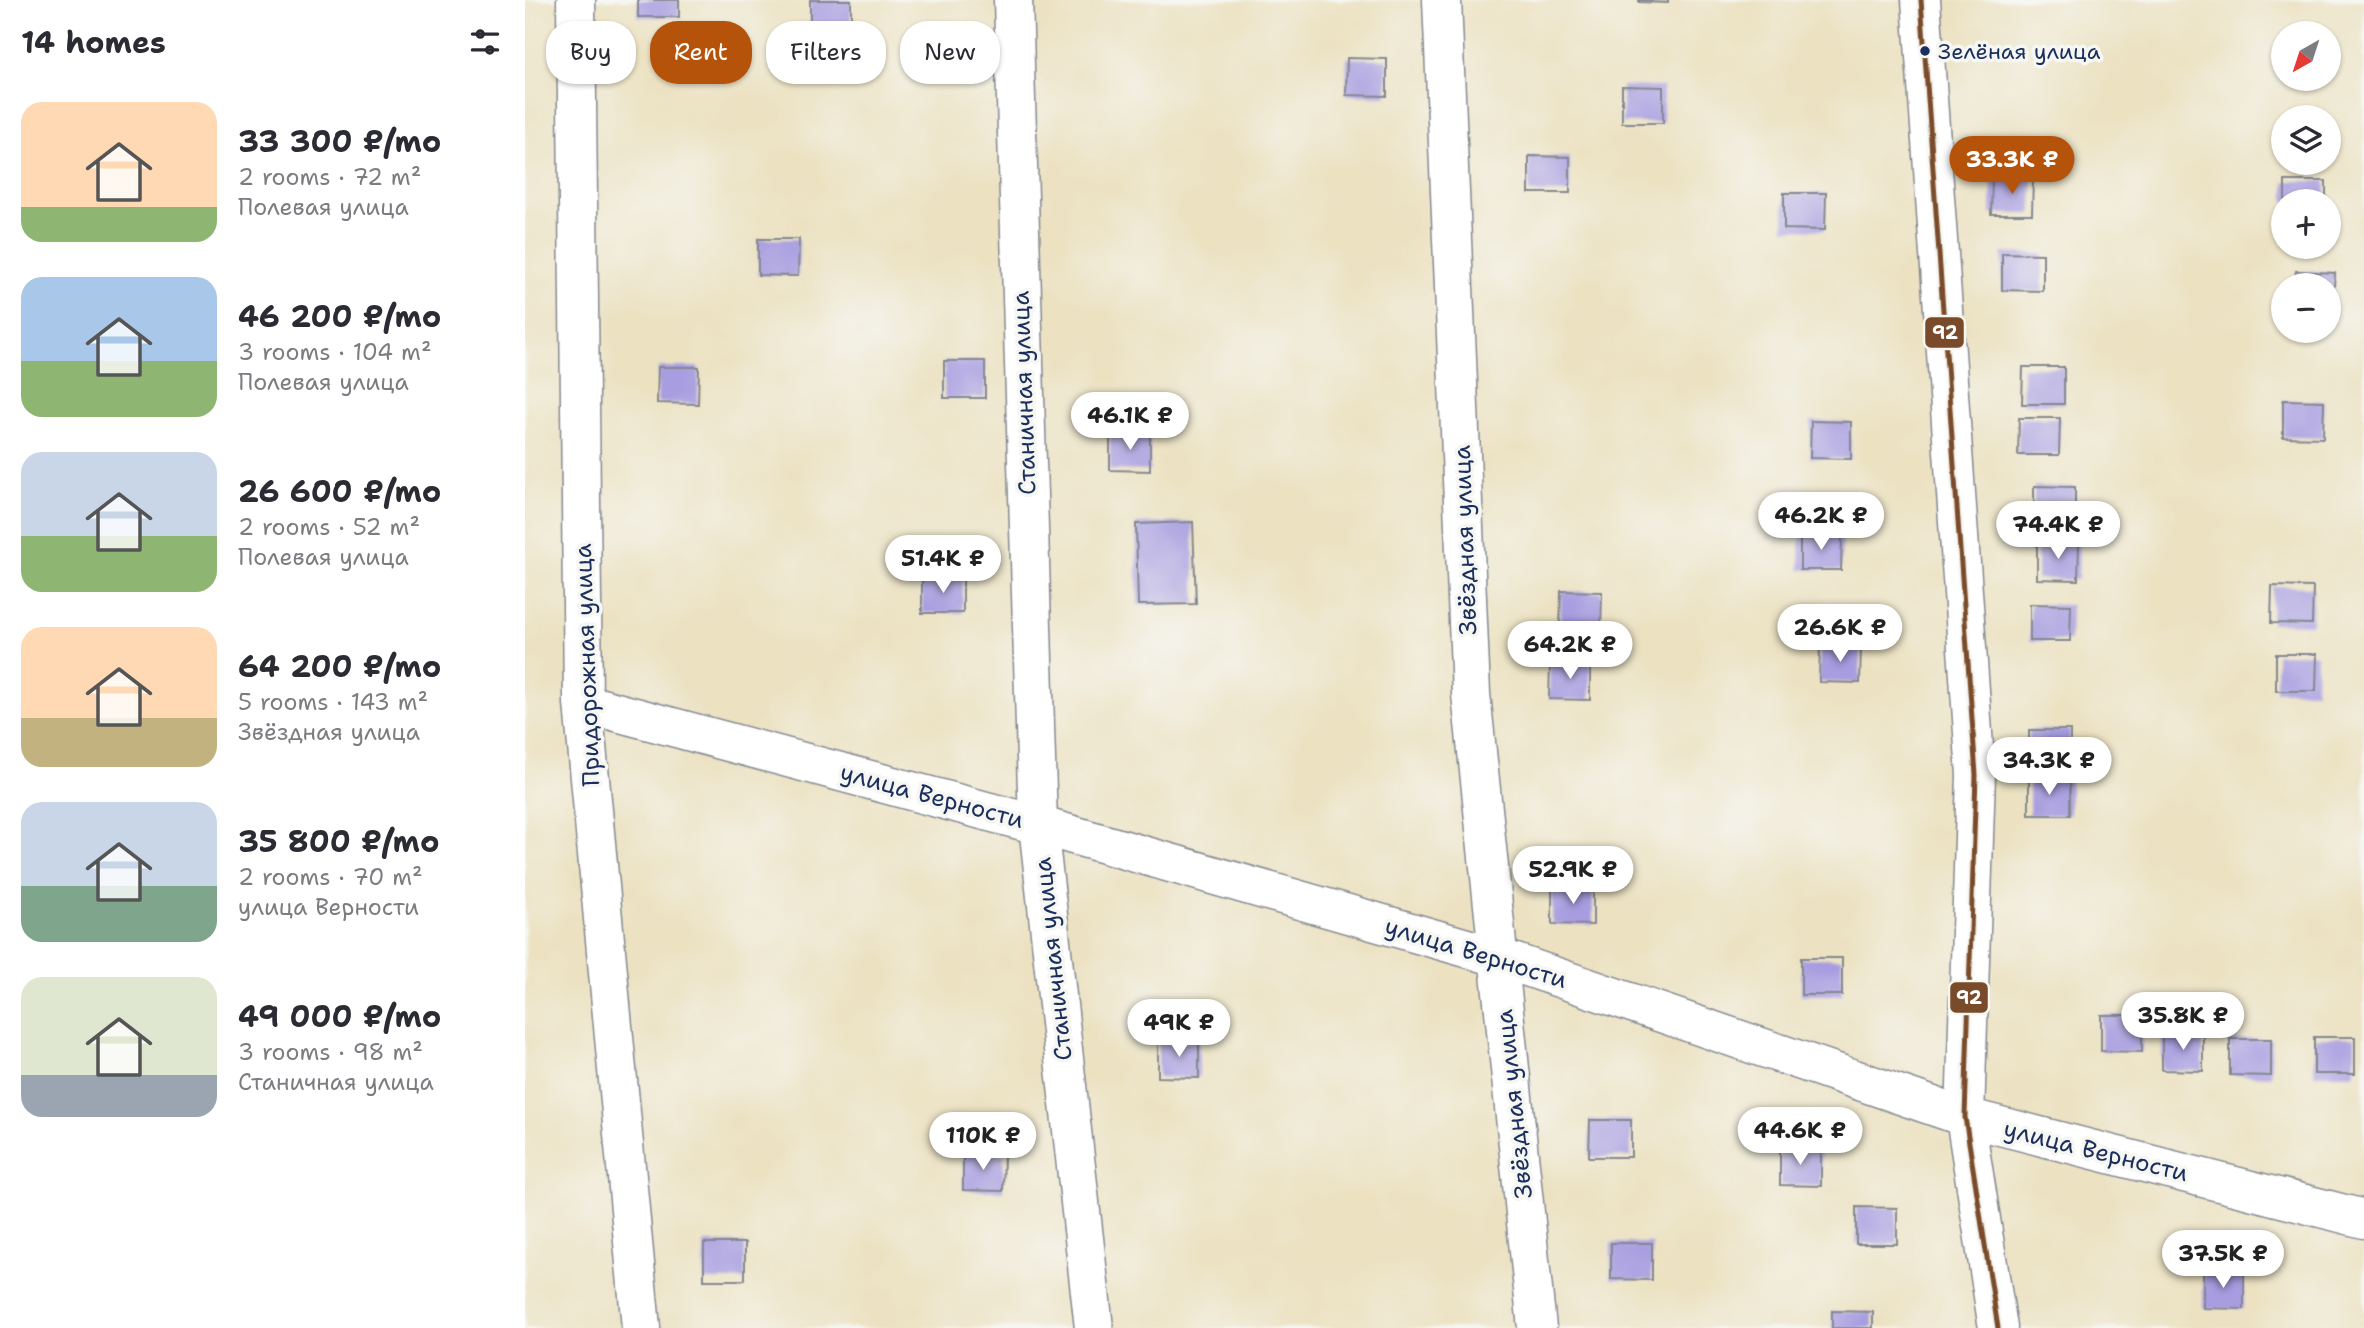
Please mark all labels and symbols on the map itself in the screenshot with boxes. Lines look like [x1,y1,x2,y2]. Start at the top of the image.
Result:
north arrow [2271,21,2341,91]
place label: Зелёная улица [1938,37,2101,66]
marker: Зелёная улица [1918,44,1932,58]
pin: 33.3K ₽ [1947,136,2077,196]
street label: Станичная улица [1004,290,1044,496]
line badge: 92 [1924,316,1965,349]
text: 92 [1932,320,1958,345]
pin: 46.1K ₽ [1065,392,1195,452]
street label: Звёздная улица [1446,444,1484,635]
pin: 46.2K ₽ [1756,492,1886,552]
pin: 74.4K ₽ [1993,502,2123,561]
pin: 51.4K ₽ [878,536,1008,595]
street label: Придорожная улица [567,543,607,787]
pin: 26.6K ₽ [1775,604,1905,664]
pin: 64.2K ₽ [1505,622,1635,681]
pin: 34.3K ₽ [1984,738,2114,797]
street label: улица Верности [837,756,1027,836]
pin: 52.9K ₽ [1508,846,1638,906]
street label: Станичная улица [1026,856,1080,1062]
street label: улица Верности [1381,910,1571,996]
line badge: 92 [1949,981,1989,1014]
text: 92 [1956,985,1982,1010]
pin: 35.8K ₽ [2118,992,2248,1052]
pin: 49K ₽ [1130,1000,1228,1059]
street label: Звёздная улица [1488,1008,1540,1200]
pin: 44.6K ₽ [1735,1108,1865,1167]
pin: 110K ₽ [926,1112,1040,1172]
street label: улица Верности [2000,1113,2192,1189]
pin: 37.5K ₽ [2158,1230,2288,1290]

